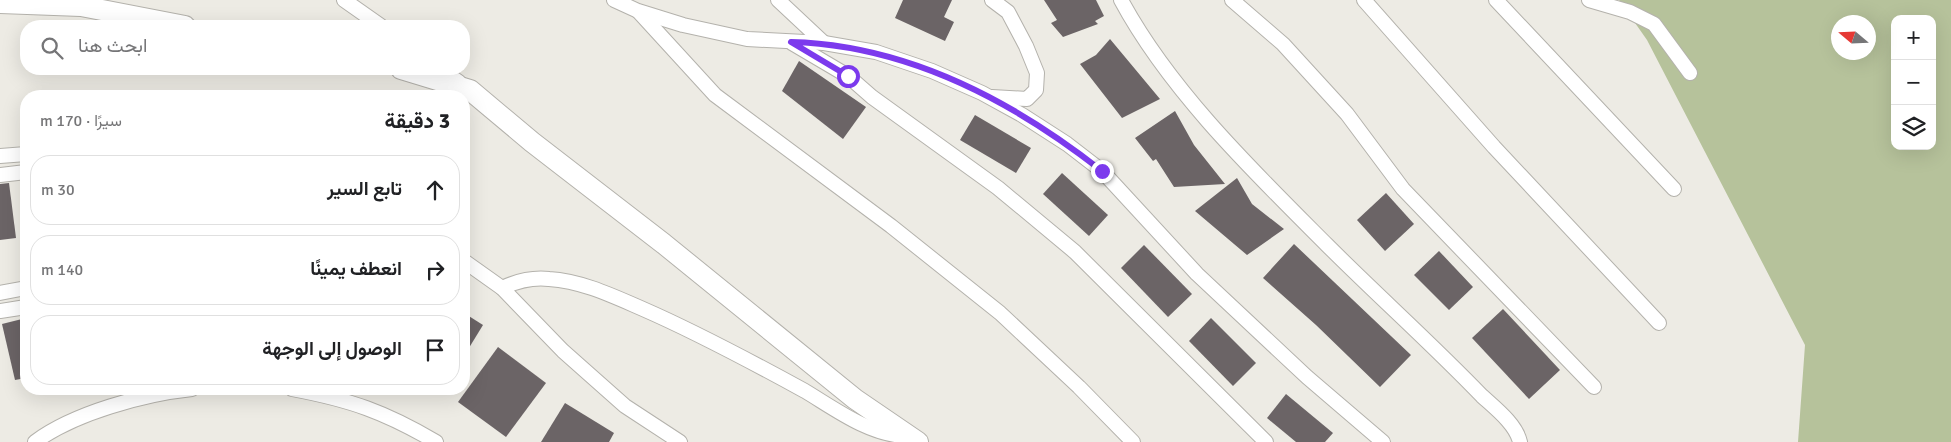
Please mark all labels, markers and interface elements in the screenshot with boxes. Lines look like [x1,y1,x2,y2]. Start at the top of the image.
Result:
north arrow [1831,15,1876,60]
map controls [1891,15,1936,150]
button: + [1891,15,1936,60]
search box [20,20,470,75]
icon: search [38,34,66,62]
text: ابحث هنا [78,34,147,58]
button: − [1891,60,1936,105]
route start [837,65,860,88]
button: layers [1891,105,1936,150]
text: 3 دقيقة [385,108,450,134]
text: سيرًا · 170 m [40,111,122,131]
route end [1091,160,1114,183]
icon: ahead [421,176,449,204]
text: تابع السير [327,177,402,201]
text: 30 m [41,180,75,200]
icon: right [421,256,449,284]
text: انعطف يمينًا [310,257,402,281]
text: 140 m [41,260,83,280]
icon: arrive [421,336,449,364]
text: الوصول إلى الوجهة [262,337,402,361]

